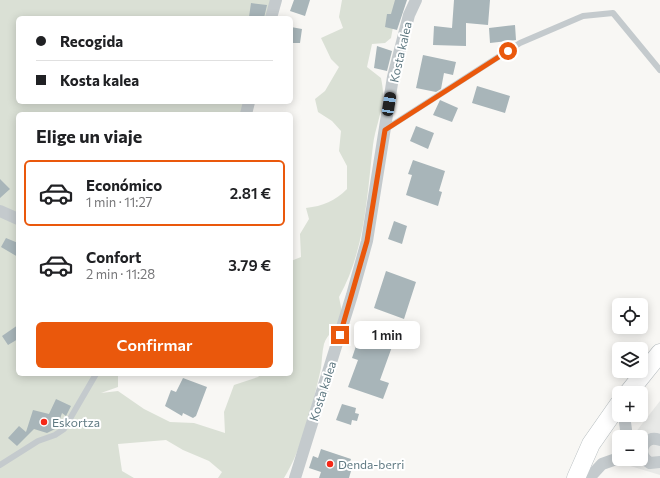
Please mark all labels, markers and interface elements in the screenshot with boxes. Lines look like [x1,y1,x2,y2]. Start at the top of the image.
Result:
street label: Kosta kalea [386,20,414,84]
text: Recogida [60,32,123,50]
route start [499,42,517,60]
text: Kosta kalea [60,71,139,89]
car [381,91,397,117]
text: Elige un viaje [36,125,142,147]
icon: car [38,175,74,211]
text: Económico [86,176,162,194]
text: 2.81 € [230,184,271,202]
text: 1 min · 11:27 [86,194,152,210]
icon: car [38,247,74,283]
text: Confort [86,248,141,266]
text: 3.79 € [228,256,271,274]
text: 2 min · 11:28 [86,266,155,282]
map controls [612,298,648,466]
button: locate [612,298,648,334]
callout: 1 min [354,321,420,349]
button: Confirmar [36,322,273,368]
route end [331,326,349,344]
text: 1 min [372,327,402,343]
button: layers [612,342,648,378]
street label: Kosta kalea [306,359,338,423]
button: + [612,386,648,422]
place label: Eskortza [52,415,100,429]
marker: Eskortza [39,417,49,427]
button: − [612,430,648,466]
place label: Denda-berri [338,457,404,471]
marker: Denda-berri [325,459,335,469]

